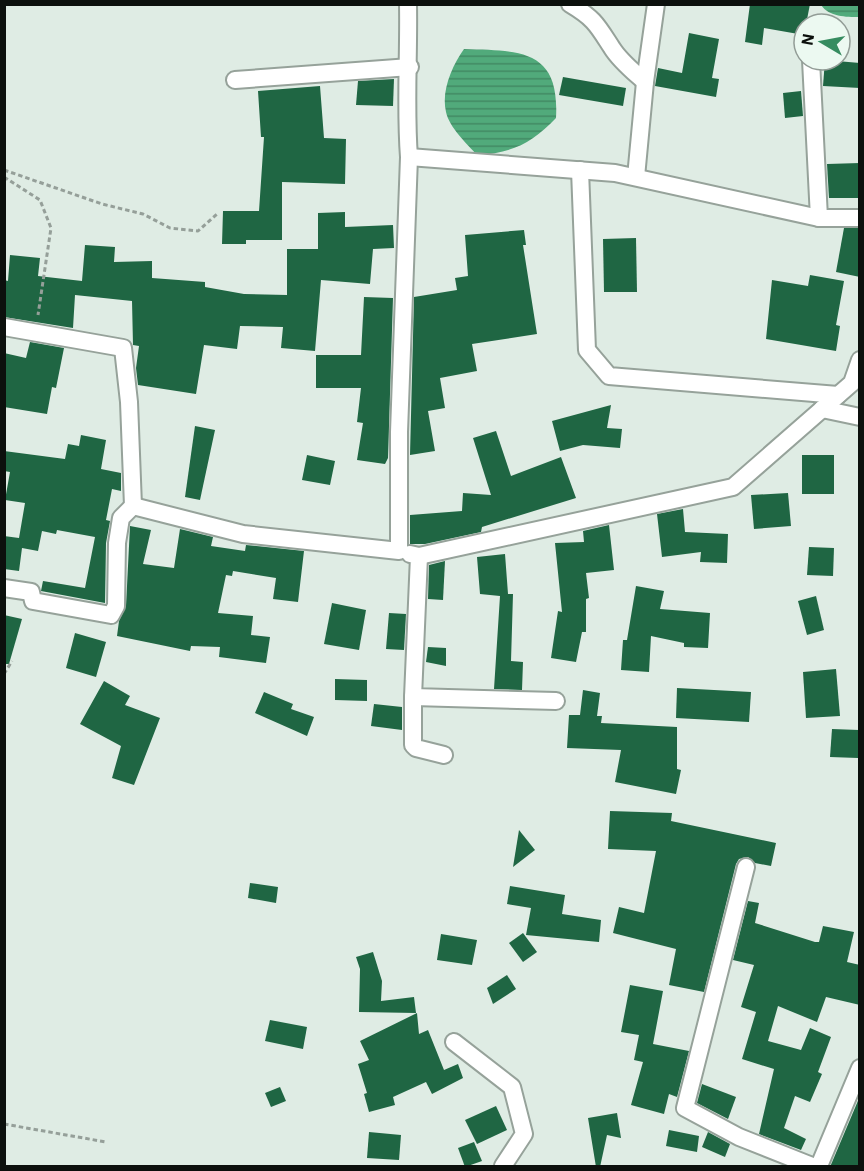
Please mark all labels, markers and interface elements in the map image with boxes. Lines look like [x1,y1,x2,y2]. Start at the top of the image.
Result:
north arrow [792,12,852,72]
text: N [796,32,818,47]

